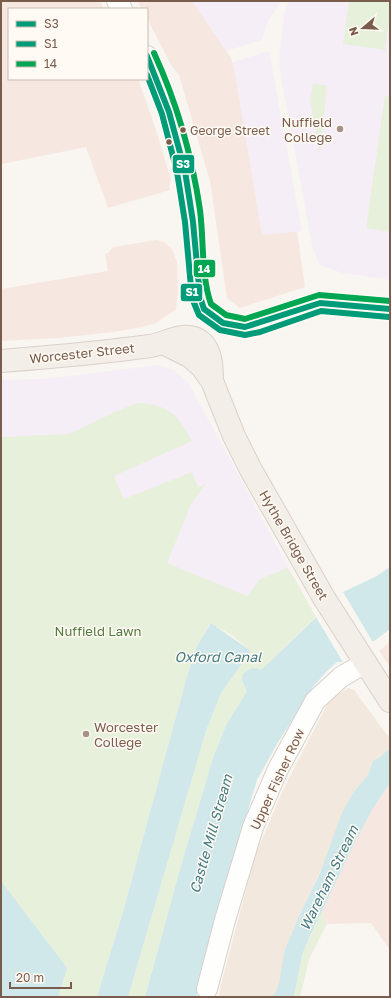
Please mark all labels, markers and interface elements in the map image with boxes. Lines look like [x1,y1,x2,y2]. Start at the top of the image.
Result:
legend [8,8,148,80]
north arrow [343,8,383,48]
text: S3 [44,16,59,31]
text: N [346,25,361,37]
text: S1 [44,36,58,51]
text: 14 [44,56,57,71]
place label: Nuffield College [282,114,332,145]
place label: George Street [190,123,270,138]
marker: Nuffield College [335,124,345,134]
marker: George Street [178,125,188,135]
unlabelled marker [164,137,174,147]
line badge: S3 [172,154,195,174]
text: S3 [176,157,190,170]
line badge: 14 [193,259,216,278]
text: 14 [198,262,210,275]
line badge: S1 [180,283,203,302]
text: S1 [185,285,199,298]
street label: Worcester Street [29,340,135,366]
street label: Hythe Bridge Street [256,487,332,603]
park label: Nuffield Lawn [55,623,141,639]
water label: Oxford Canal [174,648,262,665]
place label: Worcester College [94,719,158,750]
street label: Upper Fisher Row [246,725,308,832]
marker: Worcester College [81,729,91,739]
water label: Castle Mill Stream [185,772,236,895]
water label: Wareham Stream [296,822,362,933]
scale bar [10,964,71,990]
text: 20 m [16,970,44,985]

